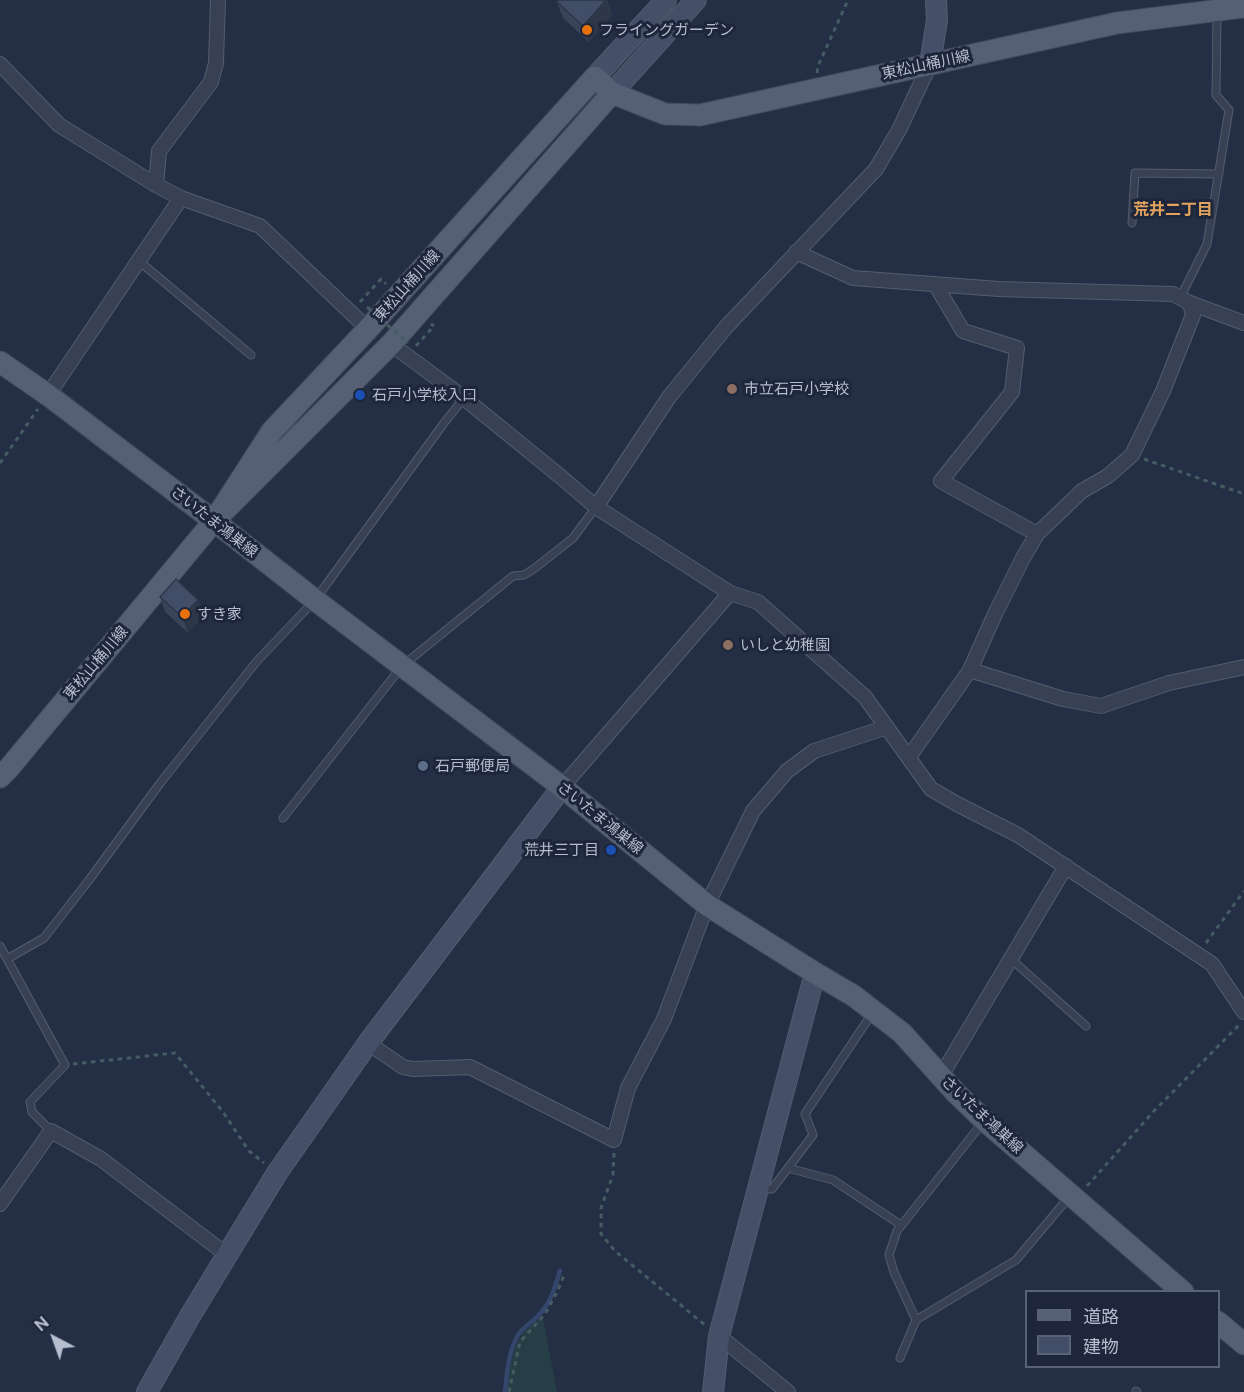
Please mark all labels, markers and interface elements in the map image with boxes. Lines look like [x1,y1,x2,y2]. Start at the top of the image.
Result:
place label: フライングガーデン [599,21,734,39]
marker: フライングガーデン [580,23,594,37]
street label: 東松山桶川線 [880,47,972,83]
district label: 荒井二丁目 [1133,200,1213,220]
street label: 東松山桶川線 [370,247,444,325]
place label: 市立石戸小学校 [744,380,849,398]
marker: 市立石戸小学校 [725,382,739,396]
place label: 石戸小学校入口 [372,386,477,404]
marker: 石戸小学校入口 [353,388,367,402]
street label: さいたま鴻巣線 [167,483,261,561]
place label: すき家 [197,605,242,623]
marker: すき家 [178,607,192,621]
street label: 東松山桶川線 [60,623,132,703]
place label: いしと幼稚園 [740,636,830,654]
marker: いしと幼稚園 [721,638,735,652]
place label: 石戸郵便局 [435,757,510,775]
marker: 石戸郵便局 [416,759,430,773]
street label: さいたま鴻巣線 [554,778,646,858]
place label: 荒井三丁目 [524,841,599,859]
marker: 荒井三丁目 [604,843,618,857]
street label: さいたま鴻巣線 [937,1073,1027,1157]
legend [1025,1290,1220,1368]
text: 道路 [1083,1306,1119,1327]
north arrow [24,1308,84,1368]
text: N [31,1313,53,1335]
text: 建物 [1083,1336,1119,1357]

